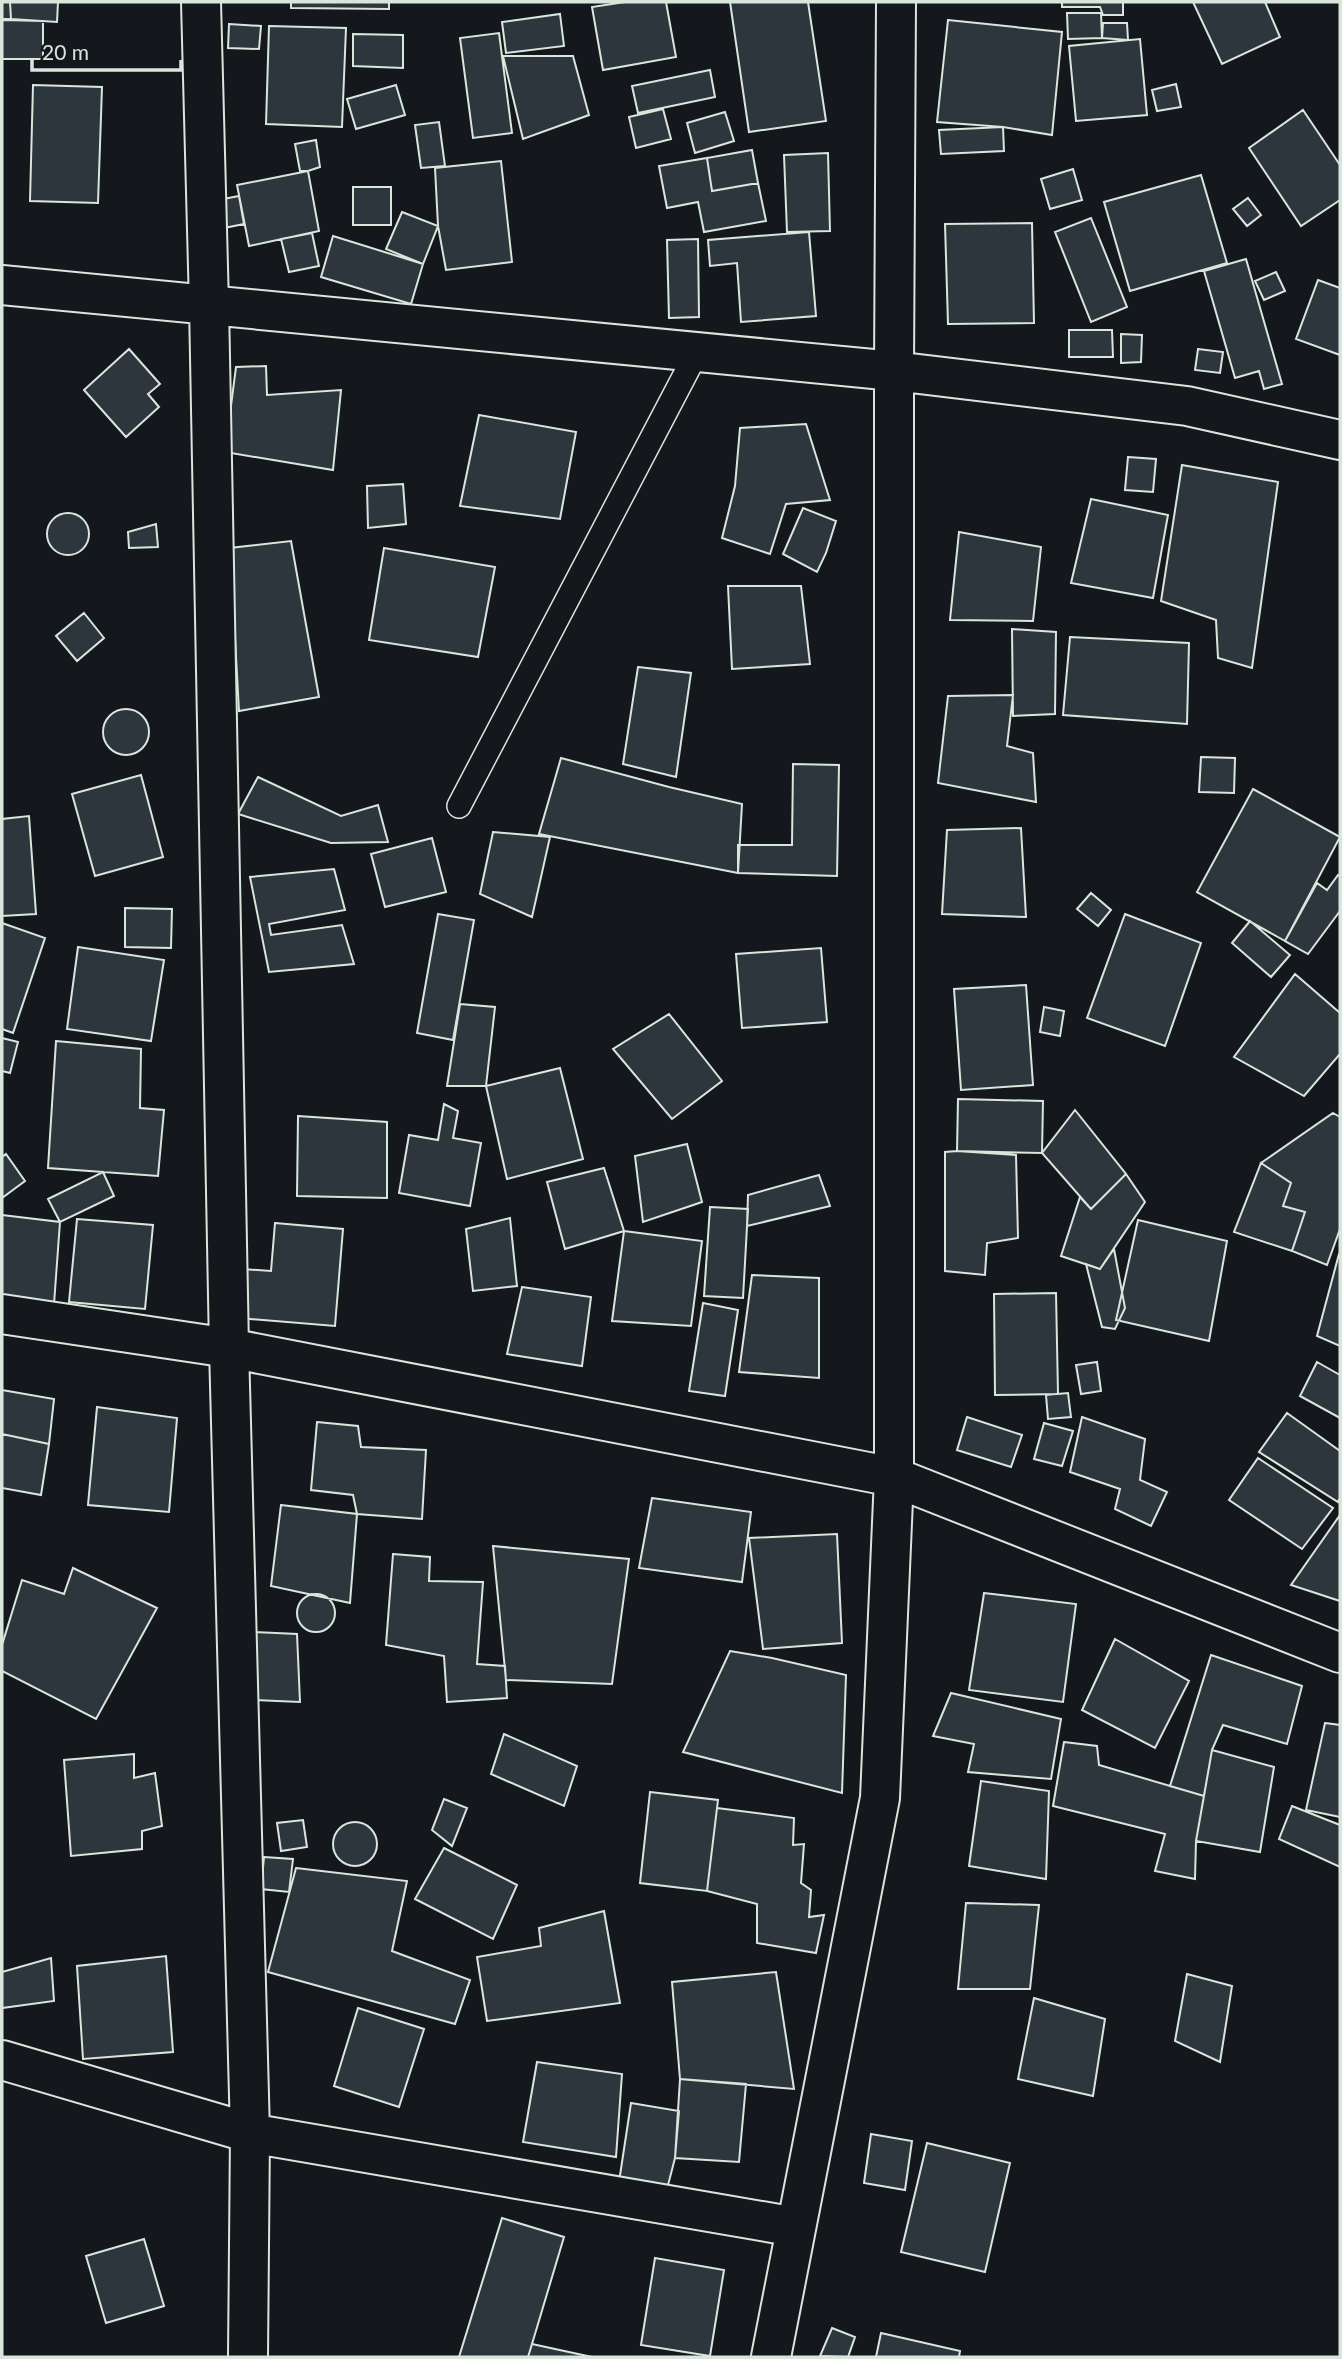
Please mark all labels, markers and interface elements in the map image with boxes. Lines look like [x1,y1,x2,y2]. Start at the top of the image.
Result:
scale bar [32,28,180,72]
text: 20 m [42,39,89,64]

